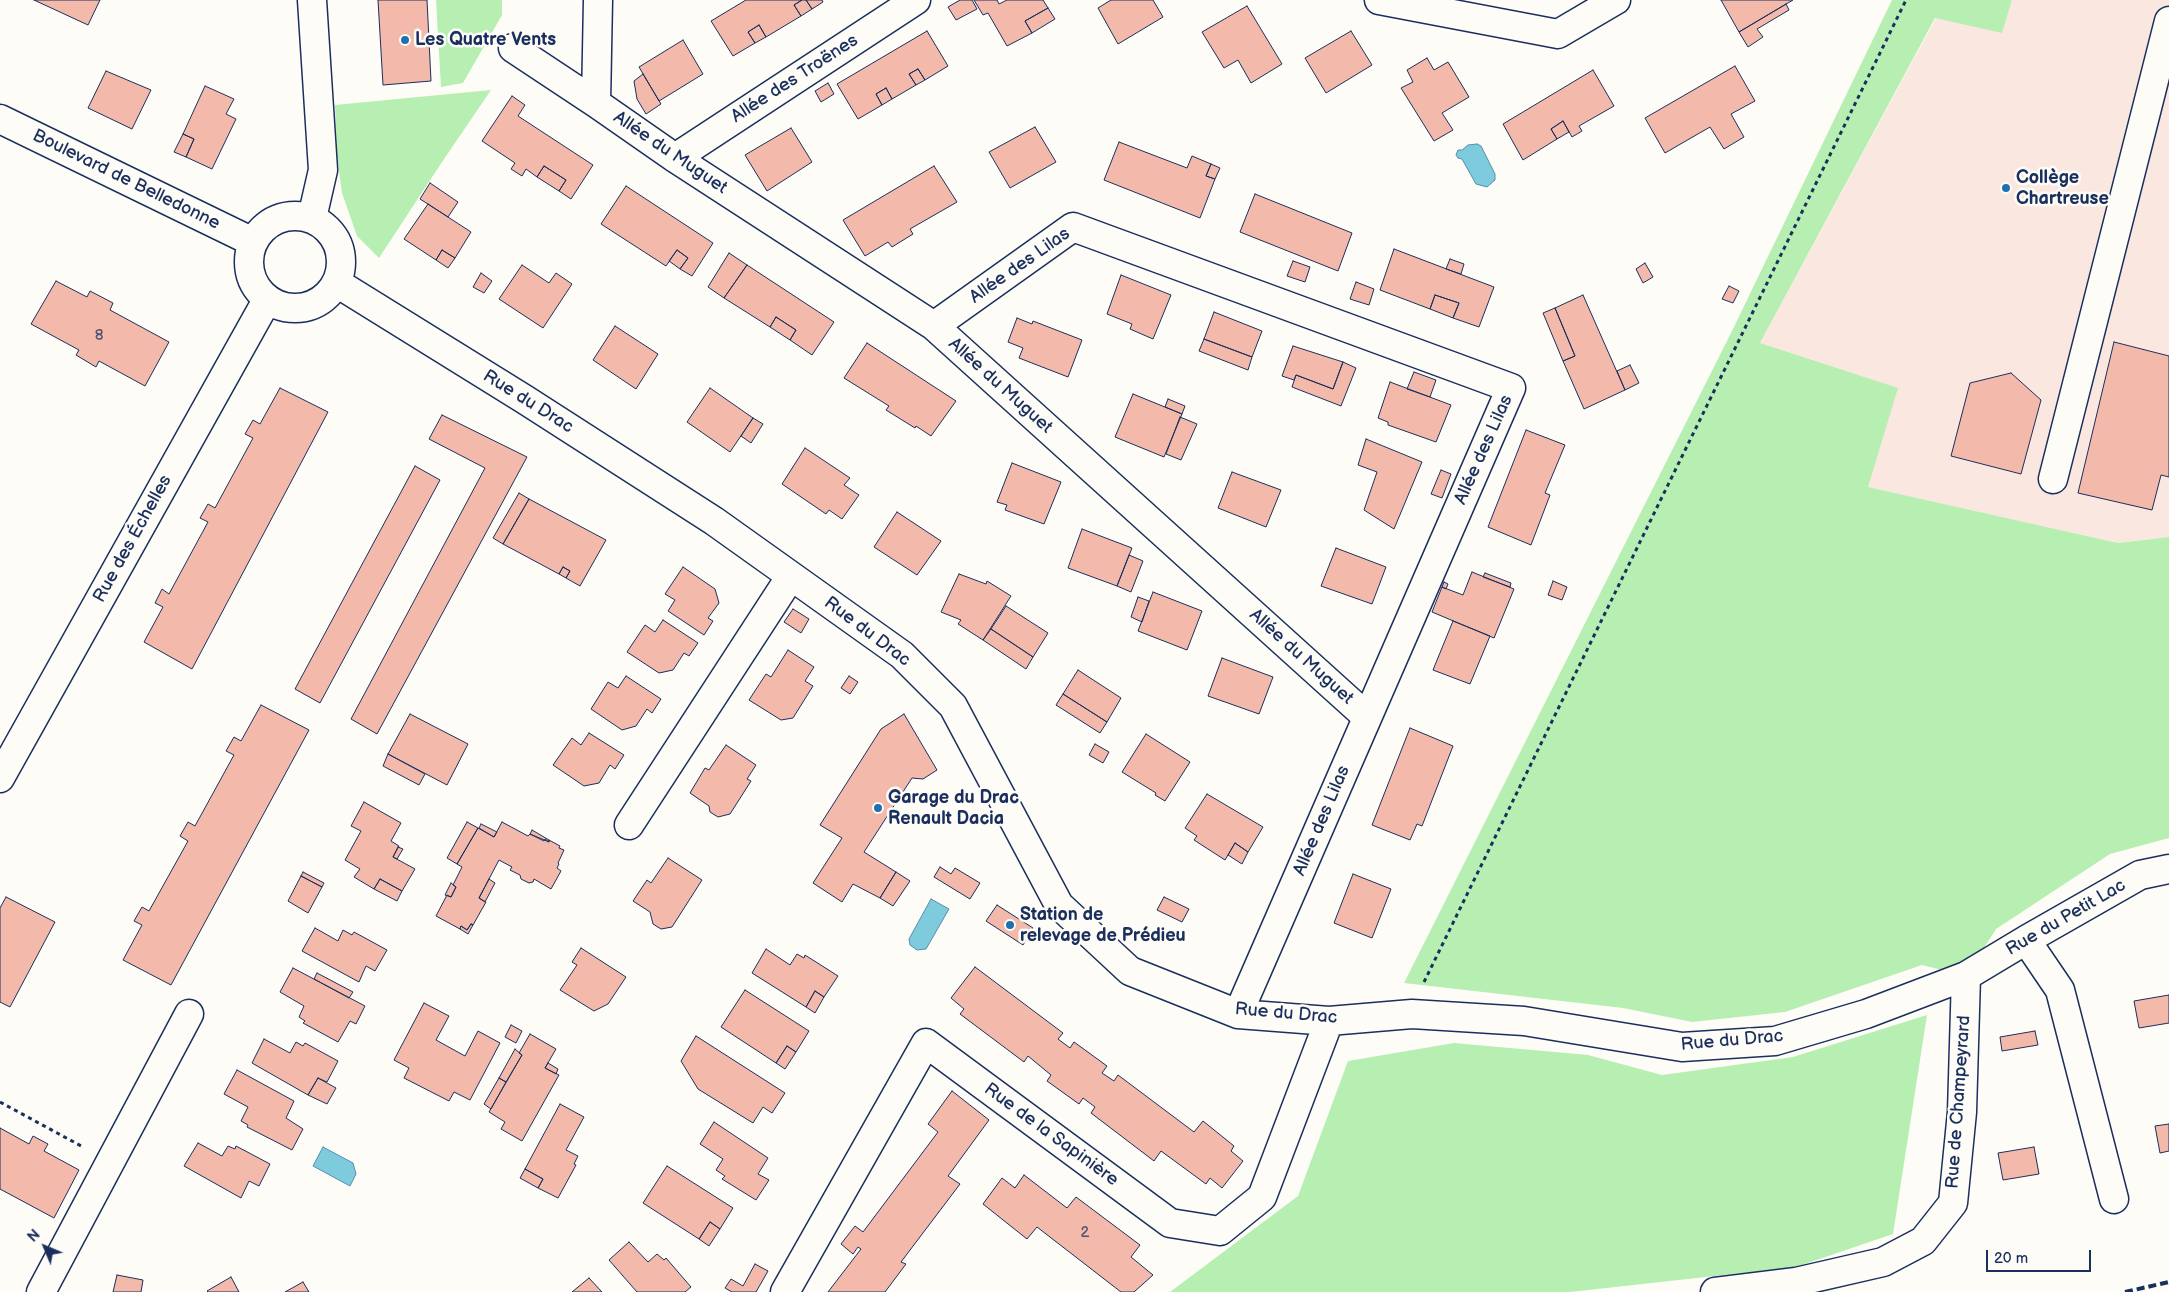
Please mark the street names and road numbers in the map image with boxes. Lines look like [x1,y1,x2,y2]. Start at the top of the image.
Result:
street label: Allée des Troënes [728,30,862,128]
street label: Allée du Muguet [609,107,731,199]
street label: Boulevard de Belledonne [29,125,223,235]
street label: Allée des Lilas [966,223,1074,309]
street label: Allée du Muguet [943,334,1057,438]
street label: Rue du Drac [479,366,577,438]
street label: Allée des Lilas [1450,392,1518,508]
street label: Rue des Échelles [89,472,177,606]
street label: Rue du Drac [820,593,914,671]
street label: Allée du Muguet [1244,605,1358,709]
street label: Allée des Lilas [1289,763,1355,879]
street label: Rue du Petit Lac [2002,875,2130,961]
street label: Rue du Drac [1234,999,1338,1029]
street label: Rue de Champeyrard [1942,1015,1976,1189]
street label: Rue du Drac [1680,1026,1784,1056]
street label: Rue de la Sapinière [980,1079,1122,1191]

